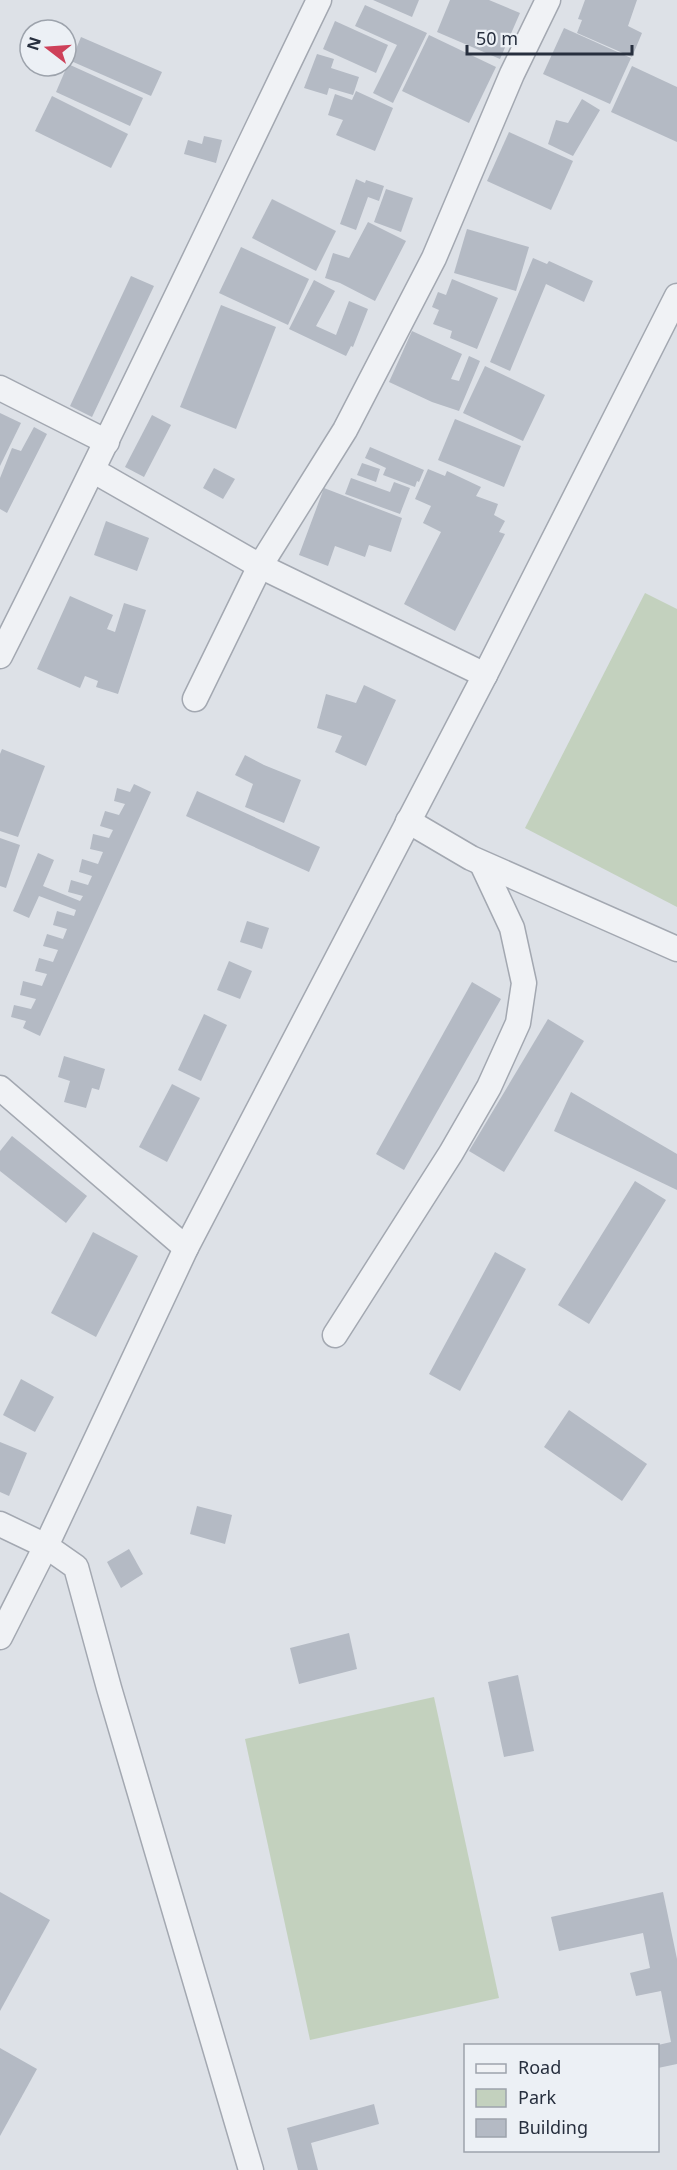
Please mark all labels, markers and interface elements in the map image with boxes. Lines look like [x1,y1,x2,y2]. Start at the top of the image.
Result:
north arrow [18,18,78,78]
scale bar [467,18,632,56]
text: 50 m [476,26,518,50]
text: N [21,34,46,53]
legend [464,2044,659,2152]
text: Road [518,2055,561,2079]
text: Park [518,2085,556,2109]
text: Building [518,2115,588,2139]

